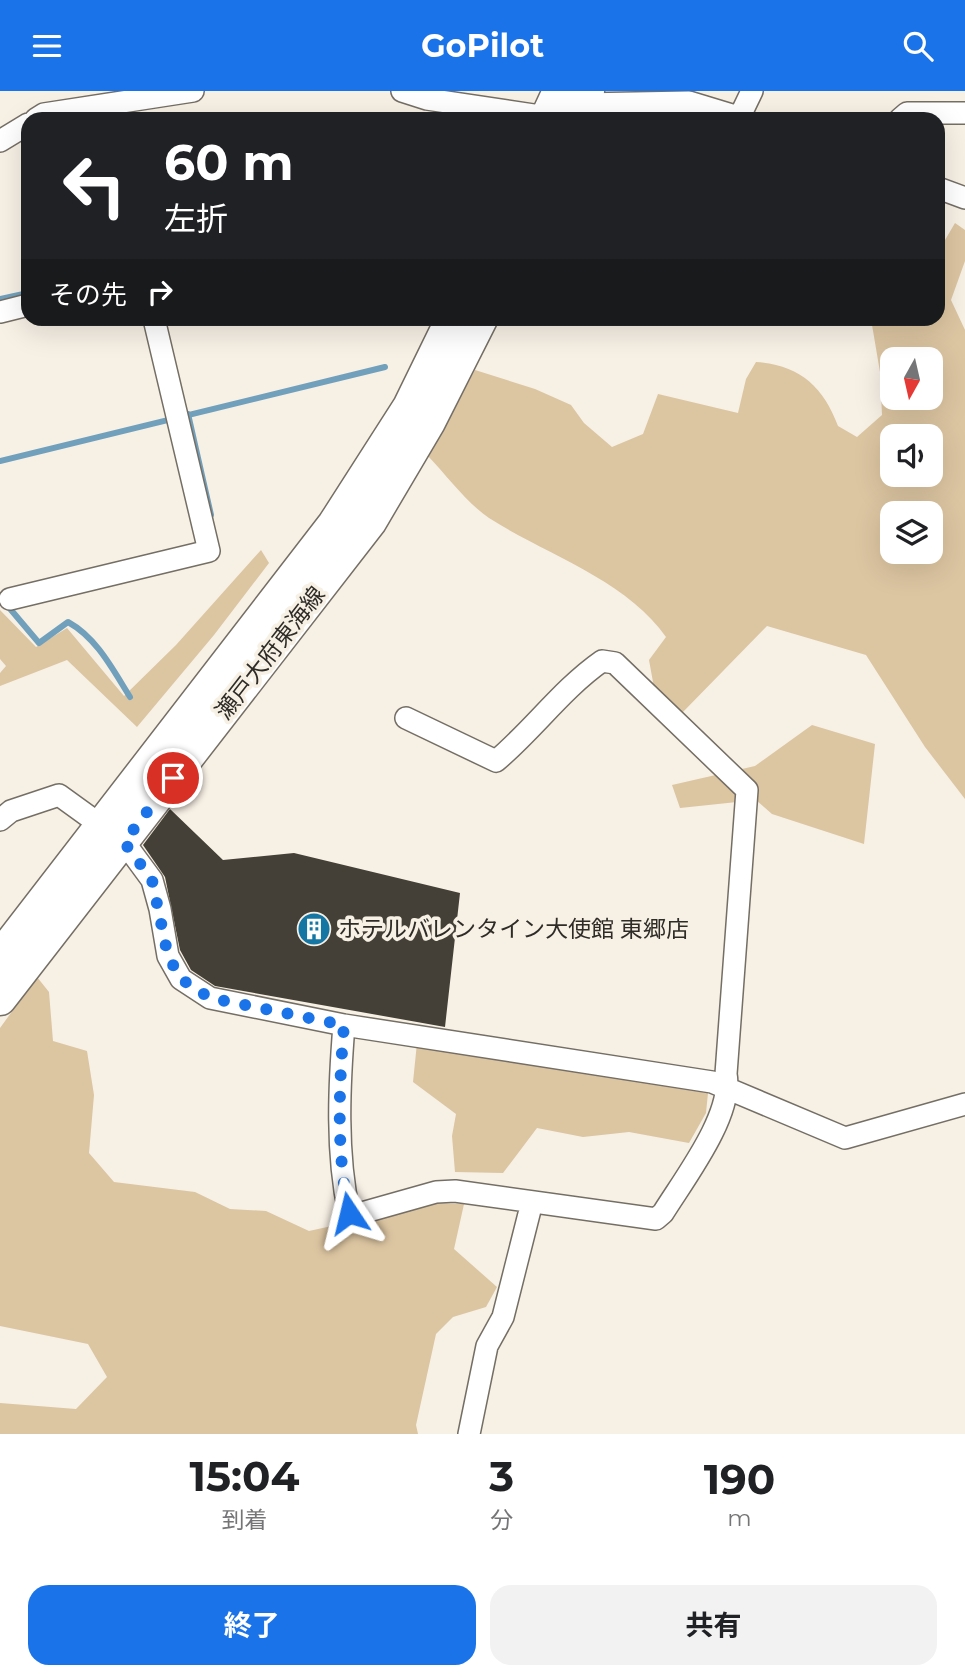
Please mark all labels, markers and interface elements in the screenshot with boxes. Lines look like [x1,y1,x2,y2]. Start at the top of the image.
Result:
text: GoPilot [421,26,544,65]
icon: menu [28,27,66,65]
icon: search [899,27,937,65]
text: 60 m [164,133,294,192]
icon: left [49,140,140,231]
text: 左折 [164,199,228,238]
icon: right [141,273,179,311]
text: その先 [49,279,127,311]
north arrow [880,347,943,409]
map controls [880,347,943,564]
button: sound [880,424,943,487]
button: layers [880,501,943,564]
street label: 瀬戸大府東海線 [209,581,331,725]
pin [143,748,203,808]
icon: arrive [154,759,192,797]
building icon: ホテルバレンタイン大使館 東郷店 [295,910,333,948]
place label: ホテルバレンタイン大使館 東郷店 [338,915,689,943]
position arrow [312,1176,386,1250]
text: 15:04 [190,1450,300,1502]
text: 3 [489,1450,514,1502]
text: 190 [704,1453,775,1505]
text: m [727,1504,752,1532]
text: 到着 [222,1506,268,1534]
text: 分 [490,1506,513,1534]
button: 終了 [28,1585,476,1665]
button: 共有 [490,1585,937,1665]

